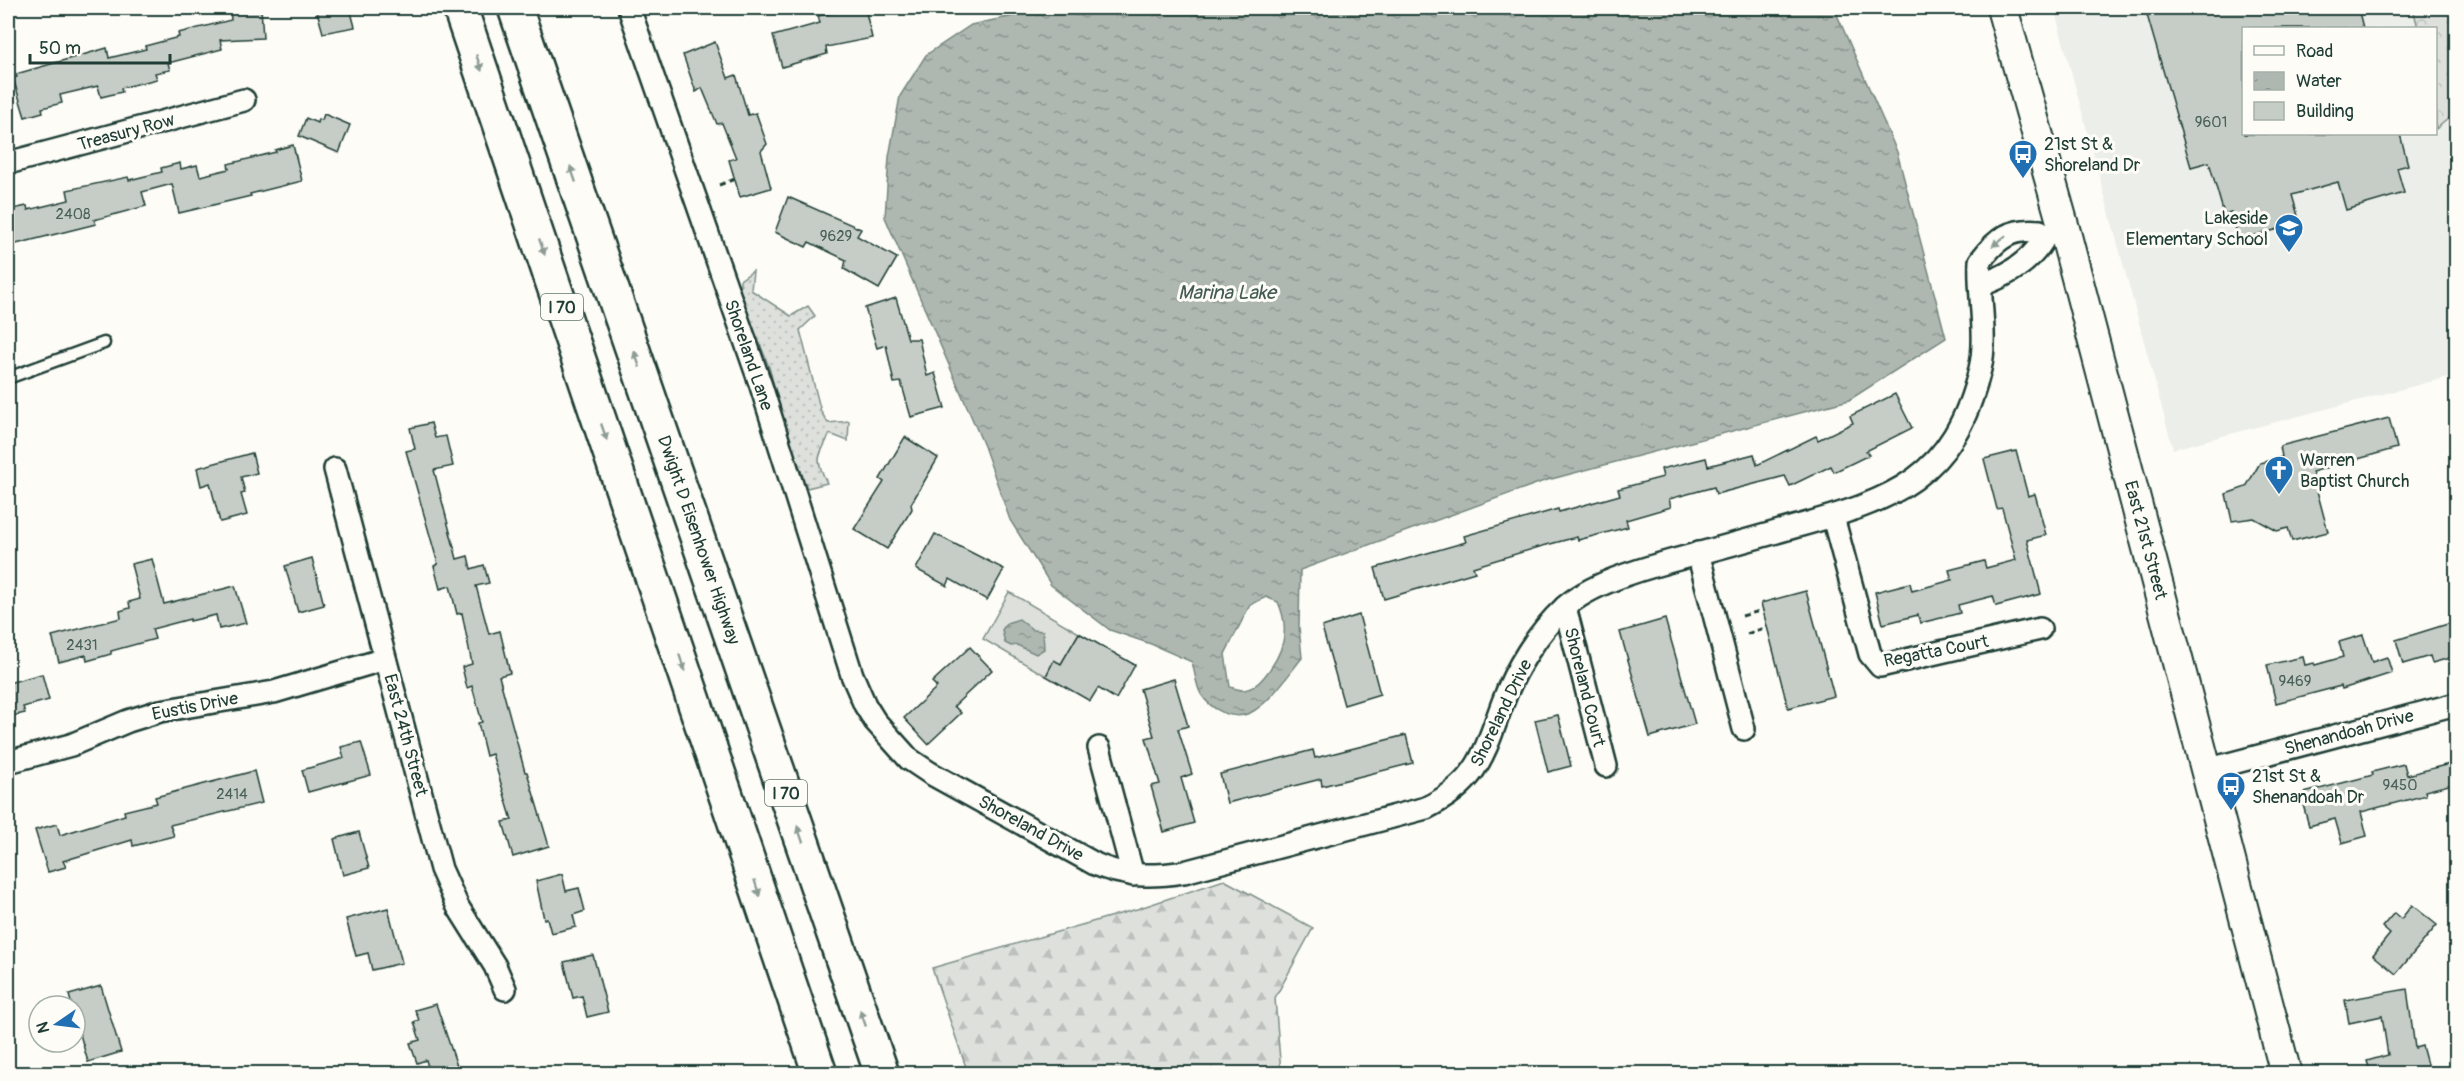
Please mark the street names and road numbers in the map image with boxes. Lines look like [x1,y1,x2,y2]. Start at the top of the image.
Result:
street label: Treasury Row [75,108,177,156]
road number: I 70 [541,294,583,320]
street label: Shoreland Lane [719,297,778,414]
street label: Dwight D Eisenhower Highway [652,433,745,648]
street label: East 21st Street [2119,478,2173,603]
street label: Shoreland Court [1559,625,1611,750]
street label: Regatta Court [1882,630,1991,673]
street label: Shoreland Drive [1465,655,1537,771]
street label: East 24th Street [378,671,433,800]
street label: Eustis Drive [150,687,240,726]
street label: Shenandoah Drive [2282,704,2416,761]
road number: I 70 [765,780,807,806]
street label: Shoreland Drive [974,790,1088,867]

